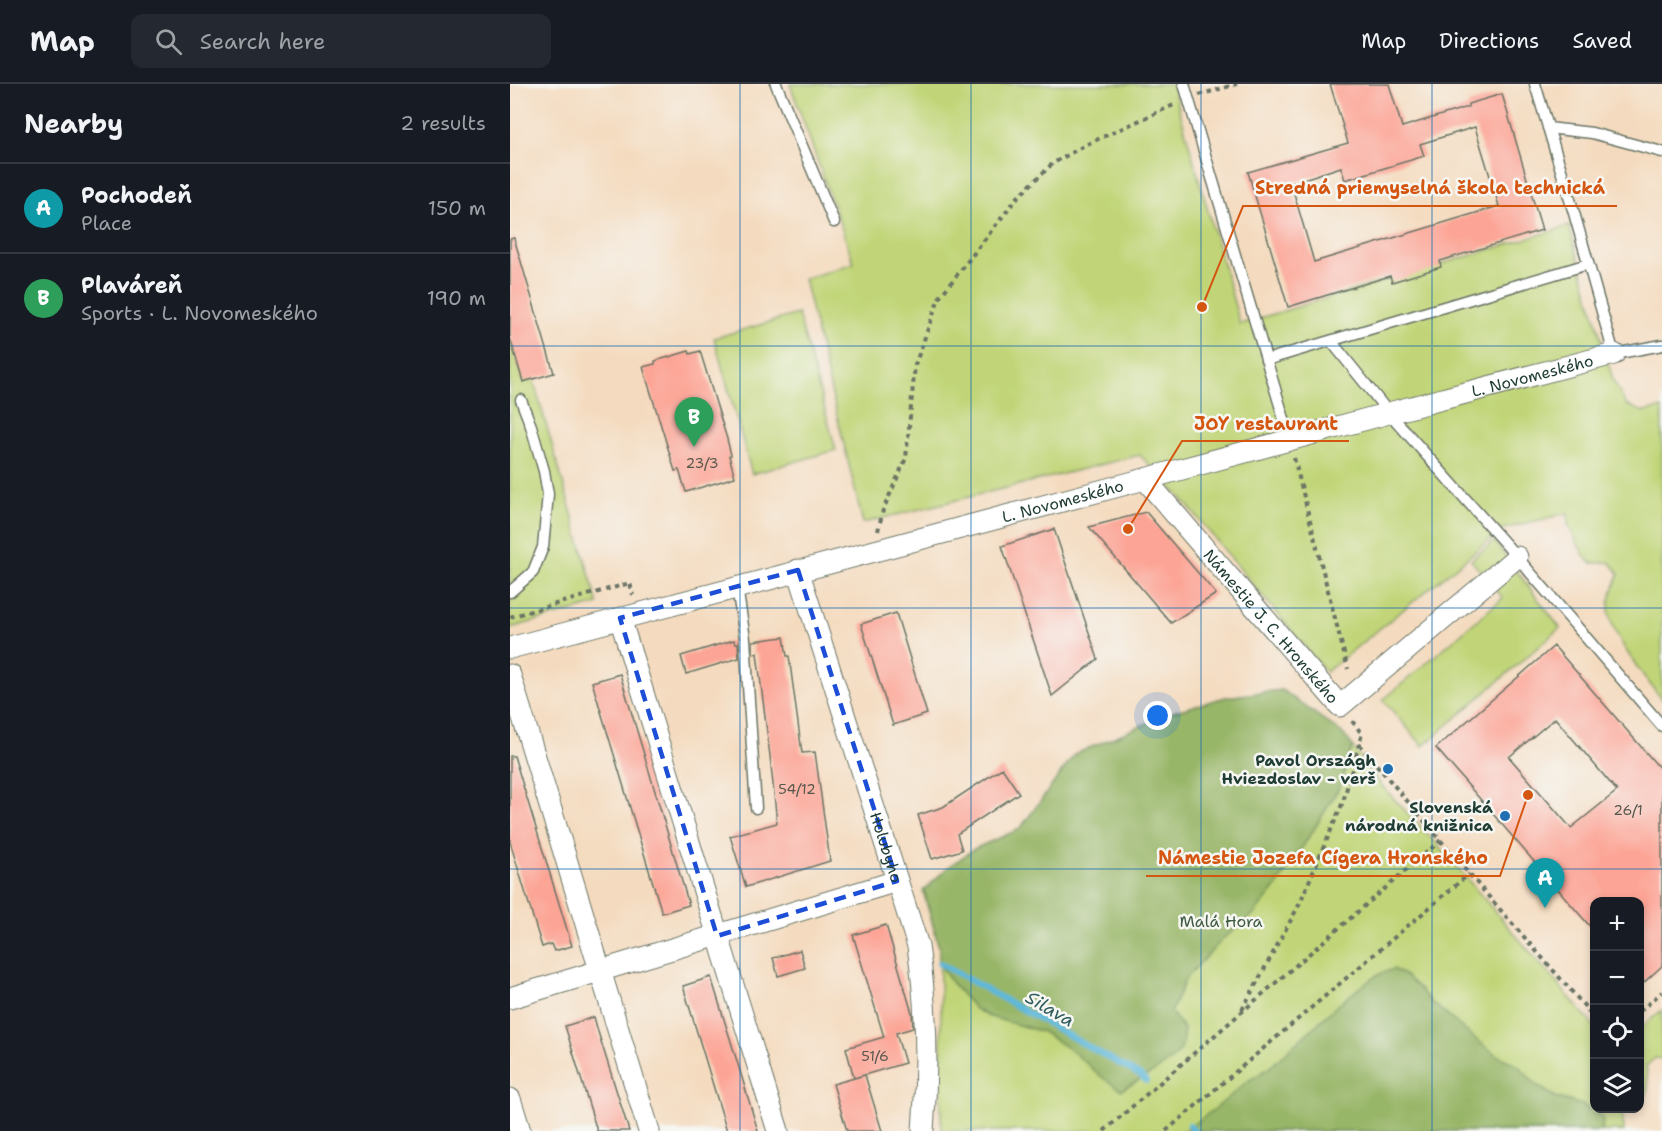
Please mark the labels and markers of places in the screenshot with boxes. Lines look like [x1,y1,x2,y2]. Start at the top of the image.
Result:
callout: Stredná priemyselná škola technická [1243,170,1617,206]
pin: B [674,398,714,447]
callout: JOY restaurant [1182,405,1349,441]
place label: Pavol Országh Hviezdoslav - verš [1222,750,1376,789]
marker: Pavol Országh Hviezdoslav - verš [1381,762,1395,776]
place label: Slovenská národná knižnica [1345,797,1493,836]
marker: Slovenská národná knižnica [1498,809,1512,823]
callout: Námestie Jozefa Cígera Hronského [1146,840,1500,876]
pin: A [1526,858,1564,908]

